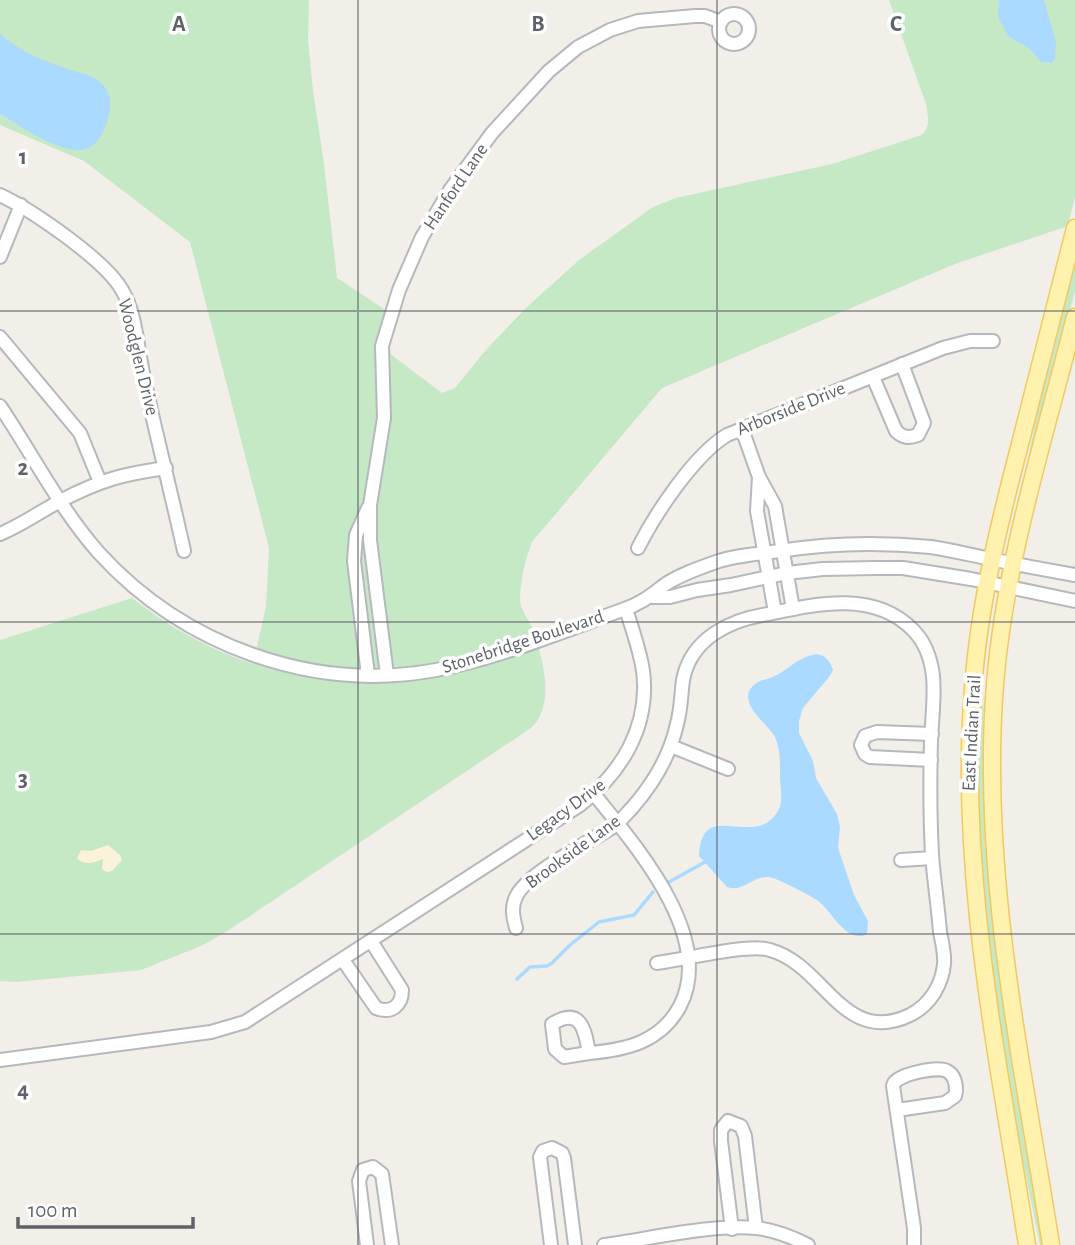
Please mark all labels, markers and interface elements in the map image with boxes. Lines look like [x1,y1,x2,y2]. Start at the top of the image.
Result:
text: A [172,13,186,36]
text: B [531,13,545,36]
text: C [890,13,902,36]
street label: Hanford Lane [420,140,492,234]
text: 1 [19,146,27,169]
street label: Woodglen Drive [114,297,162,417]
street label: Arborside Drive [734,379,848,439]
text: 2 [18,457,29,480]
street label: Stonebridge Boulevard [440,607,606,677]
street label: East Indian Trail [959,674,985,792]
text: 3 [18,768,28,791]
street label: Legacy Drive [523,775,609,845]
street label: Brookside Lane [522,811,624,893]
text: 4 [17,1079,29,1102]
scale bar [18,1186,192,1230]
text: 100 m [28,1200,78,1221]

